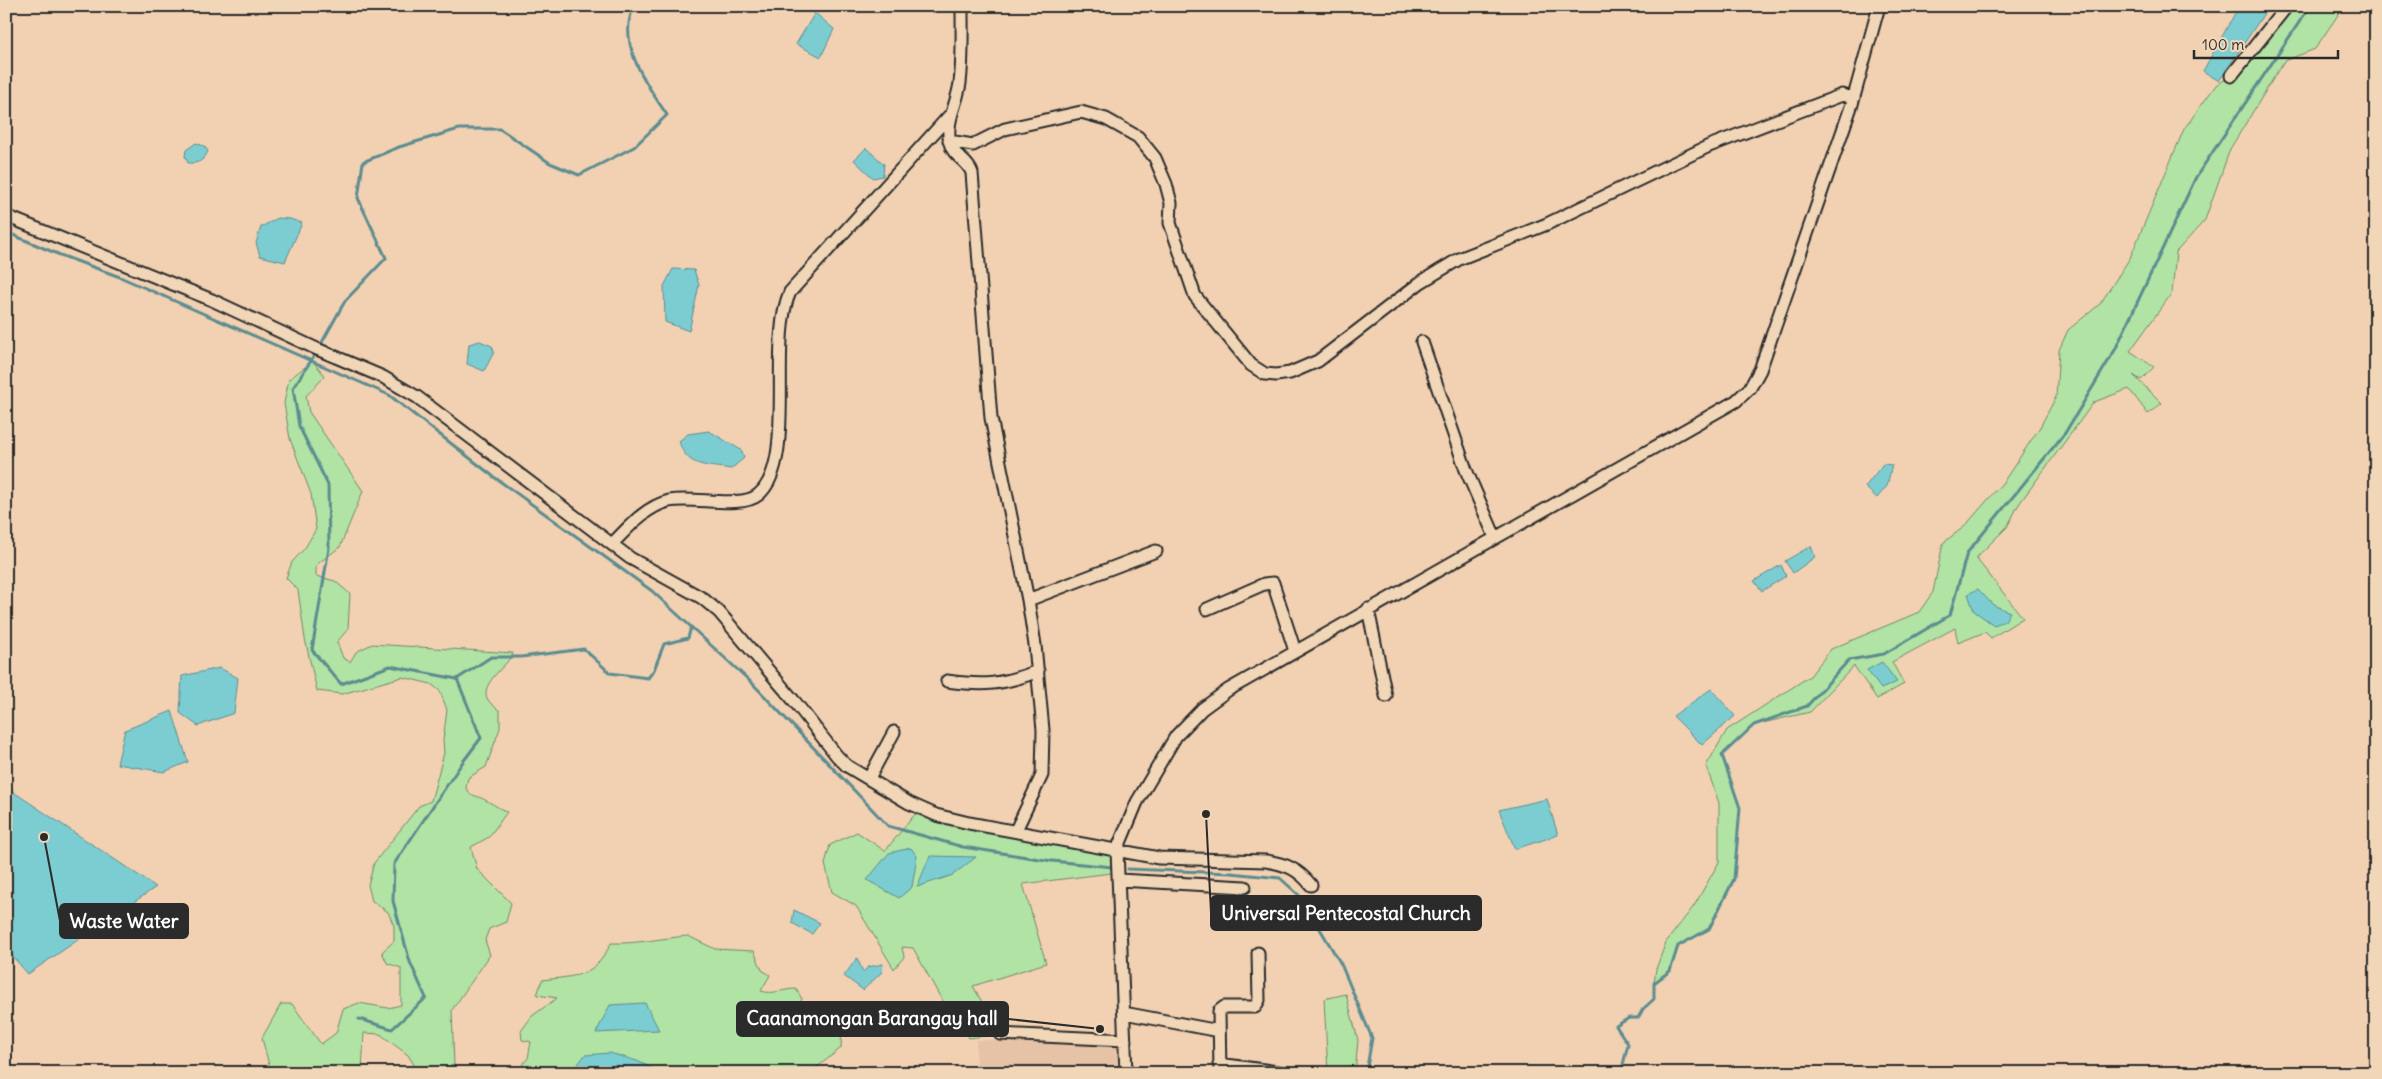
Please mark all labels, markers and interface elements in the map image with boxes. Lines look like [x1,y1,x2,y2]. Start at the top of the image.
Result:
scale bar [2194,28,2338,60]
text: 100 m [2202,35,2244,54]
callout: Universal Pentecostal Church [1211,896,1481,930]
text: Universal Pentecostal Church [1221,901,1471,925]
callout: Waste Water [60,904,188,938]
text: Waste Water [70,909,179,933]
callout: Caanamongan Barangay hall [737,1002,1008,1036]
text: Caanamongan Barangay hall [747,1006,997,1030]

